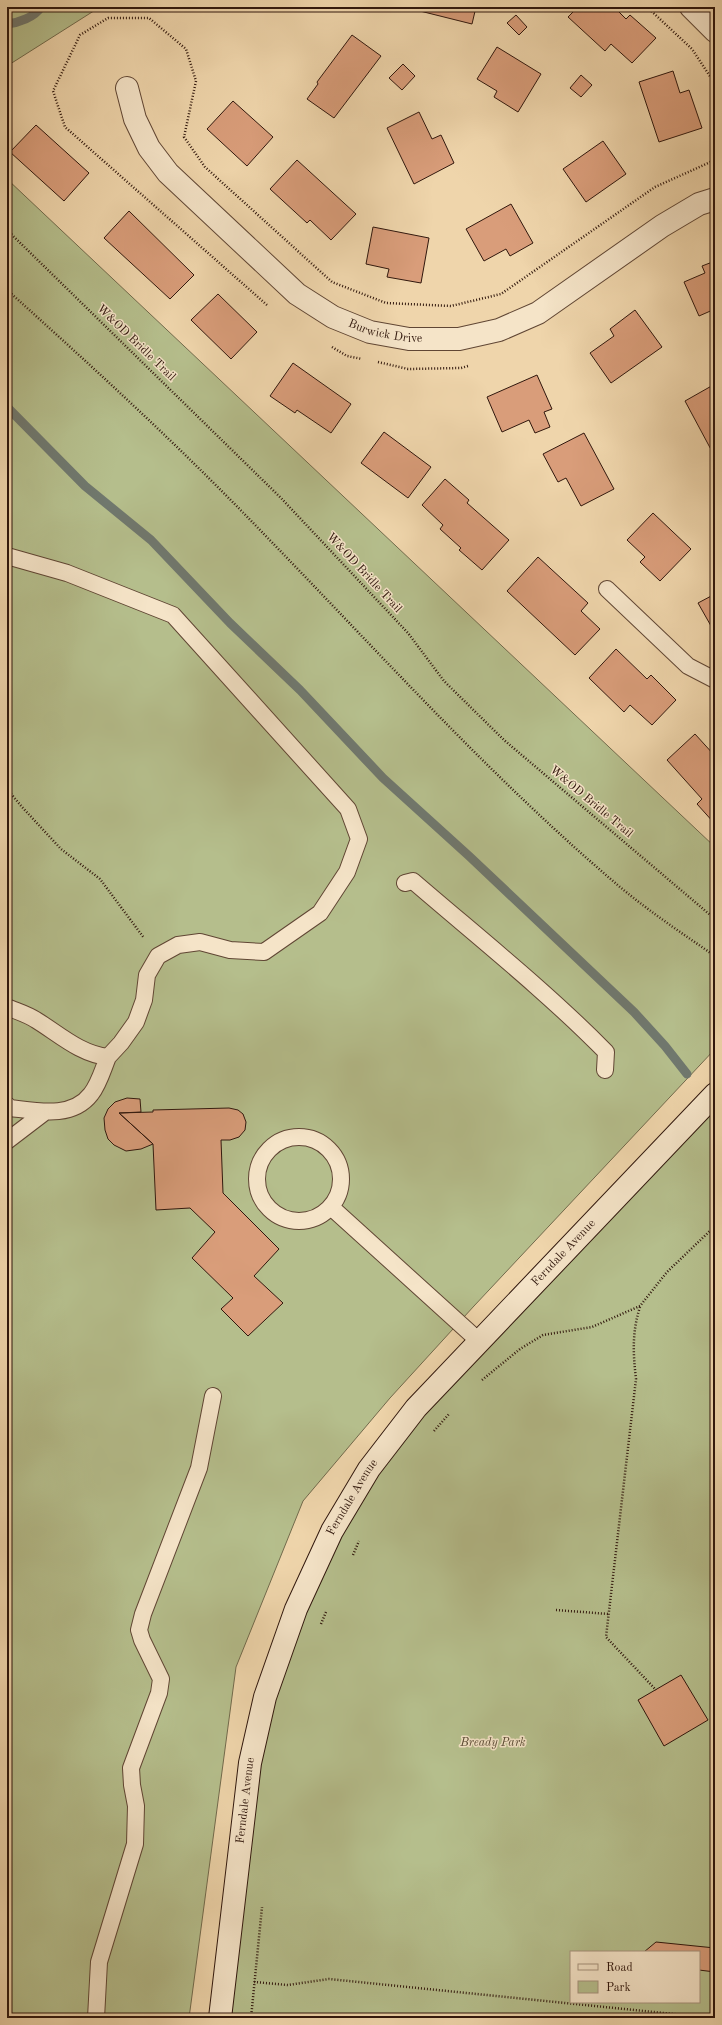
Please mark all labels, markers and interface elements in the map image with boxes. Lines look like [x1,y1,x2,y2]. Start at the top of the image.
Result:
street label: W&OD Bridle Trail [94,303,178,383]
street label: Burwick Drive [346,318,423,345]
street label: W&OD Bridle Trail [324,531,404,615]
street label: W&OD Bridle Trail [547,764,635,840]
street label: Ferndale Avenue [529,1217,598,1288]
street label: Ferndale Avenue [325,1457,380,1537]
park label: Bready Park [459,1737,526,1749]
street label: Ferndale Avenue [235,1756,257,1844]
legend [570,1951,700,2003]
text: Road [606,1962,633,1974]
text: Park [606,1982,631,1994]

